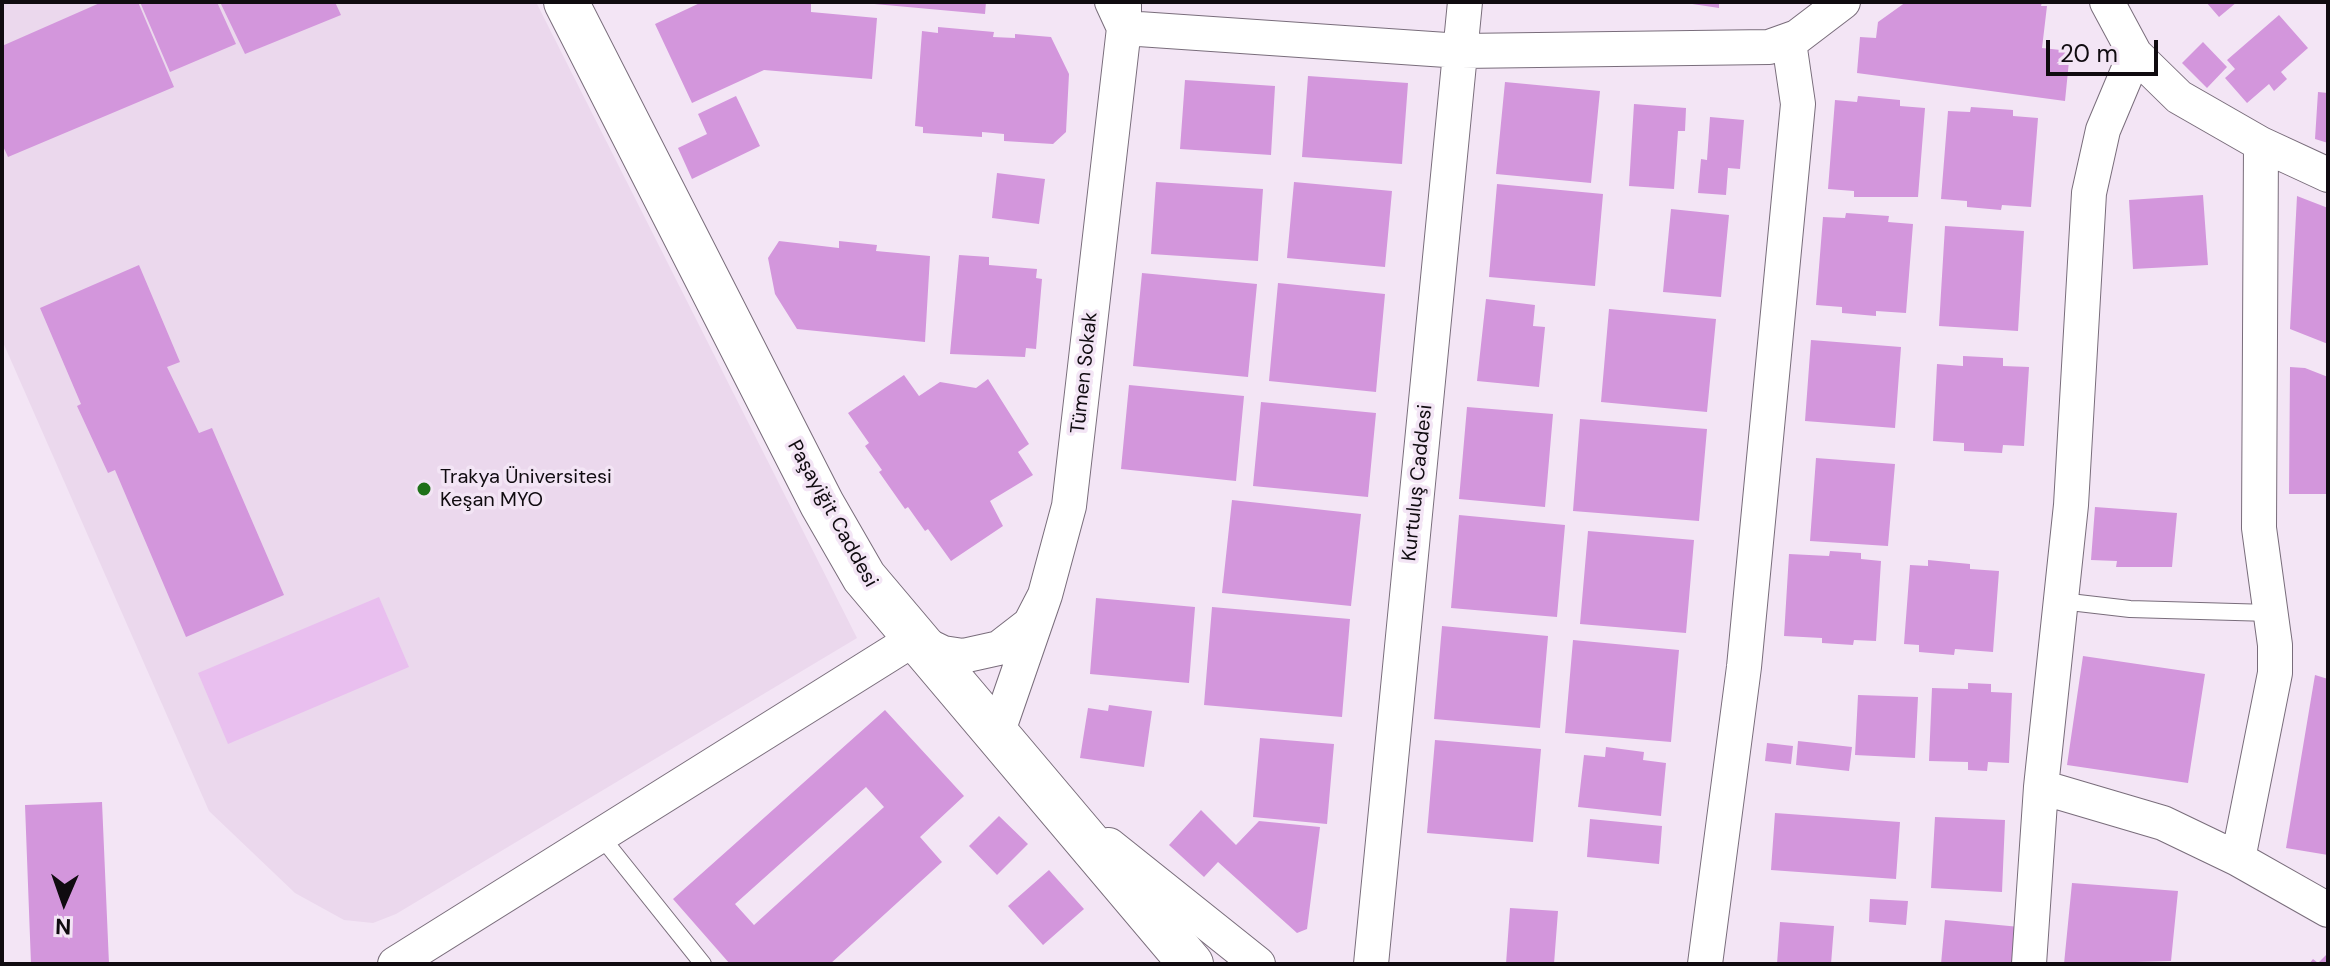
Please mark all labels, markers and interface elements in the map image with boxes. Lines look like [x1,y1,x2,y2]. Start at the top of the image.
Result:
scale bar [2050,24,2162,74]
text: 20 m [2060,38,2118,69]
street label: Tümen Sokak [1067,311,1103,435]
street label: Kurtuluş Caddesi [1398,404,1438,562]
street label: Paşayiğit Caddesi [782,436,882,592]
place label: Trakya Üniversitesi Keşan MYO [440,466,612,513]
marker: Trakya Üniversitesi Keşan MYO [415,480,433,498]
north arrow [24,862,104,942]
text: N [55,912,72,941]

